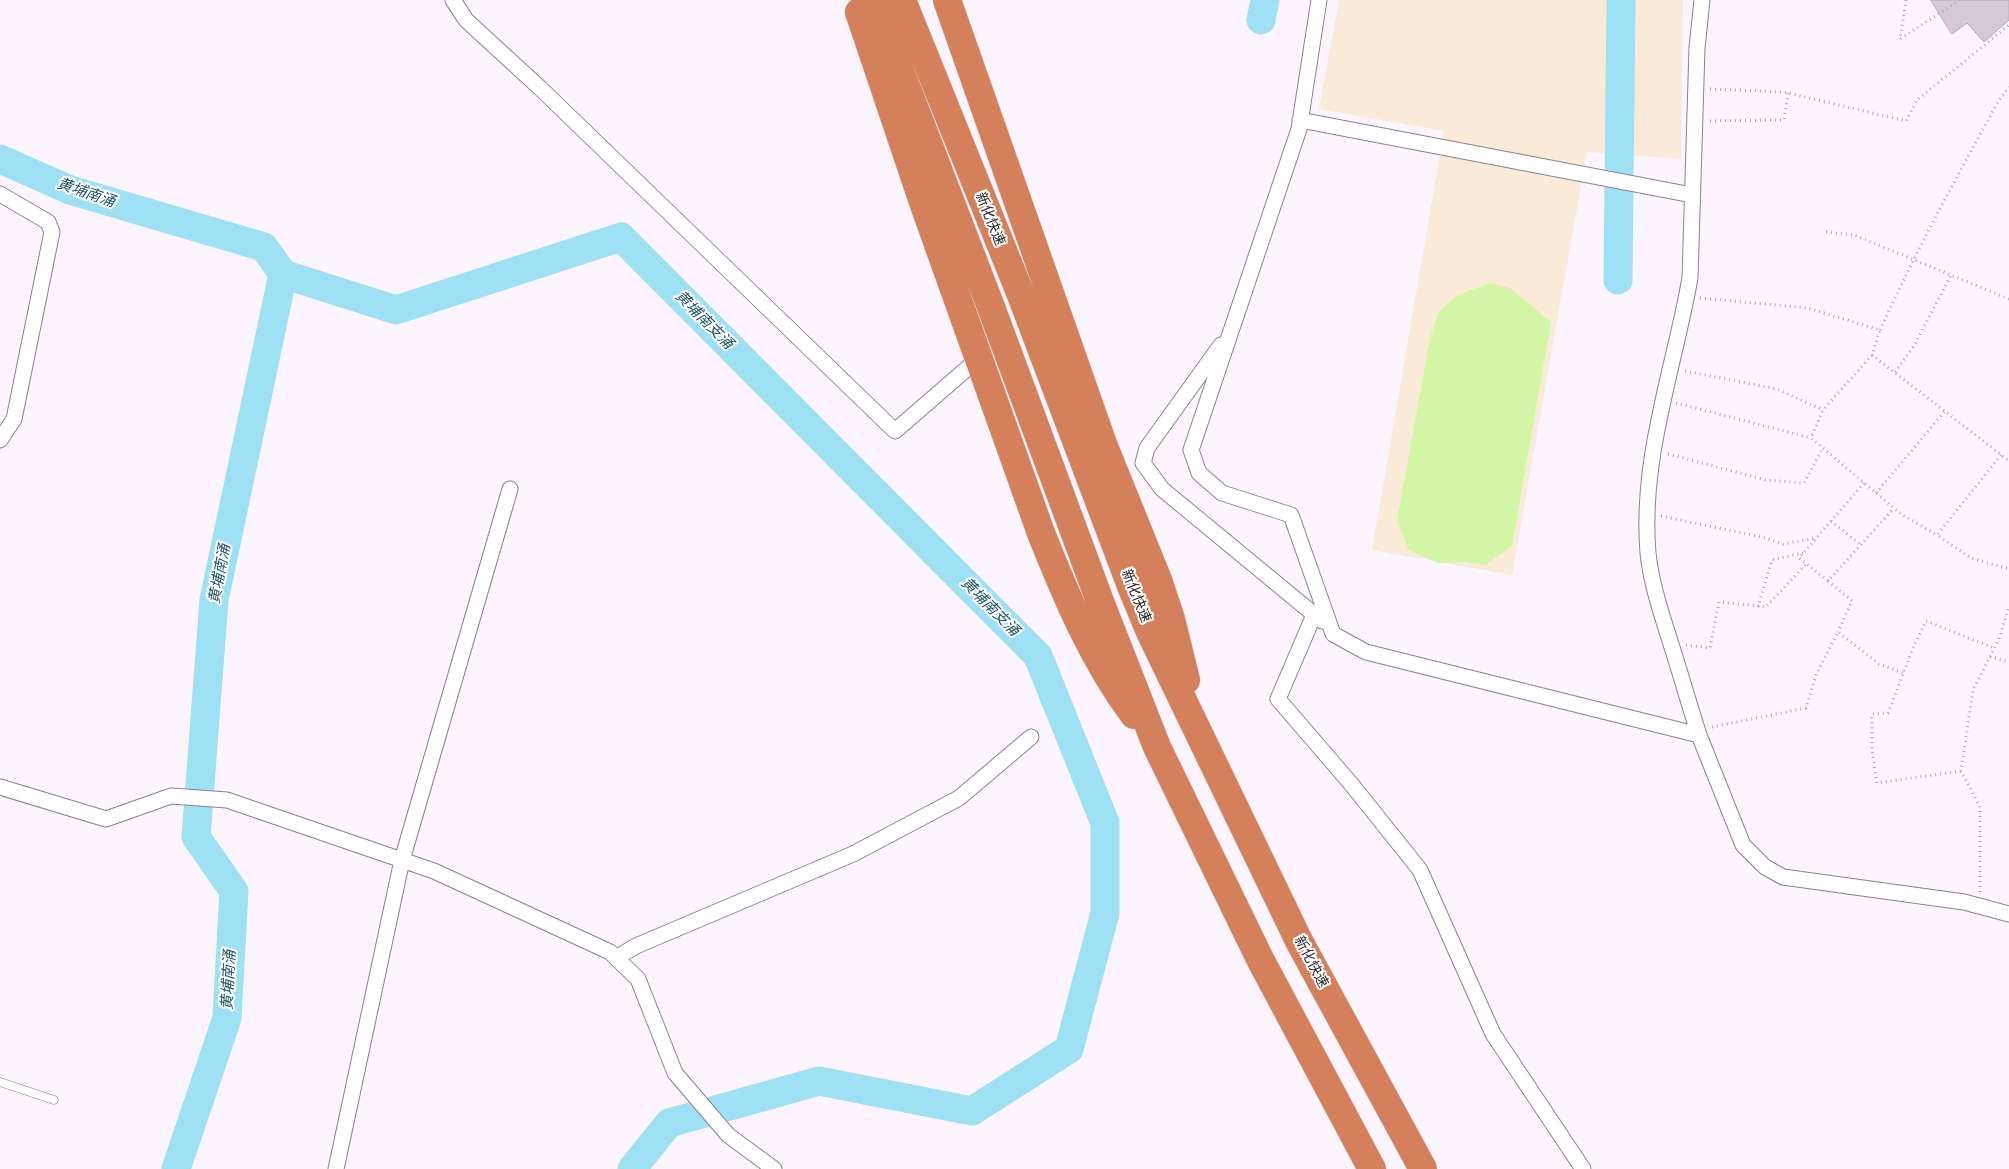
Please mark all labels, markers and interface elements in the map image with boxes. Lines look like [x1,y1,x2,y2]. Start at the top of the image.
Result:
water label: 黄埔南涌 [55,175,117,211]
street label: 新化快速 [972,190,1008,248]
water label: 黄埔南支涌 [671,287,737,353]
water label: 黄埔南涌 [205,543,235,605]
street label: 新化快速 [1118,567,1154,625]
water label: 黄埔南支涌 [957,574,1023,640]
street label: 新化快速 [1290,933,1332,991]
water label: 黄埔南涌 [218,950,240,1010]

